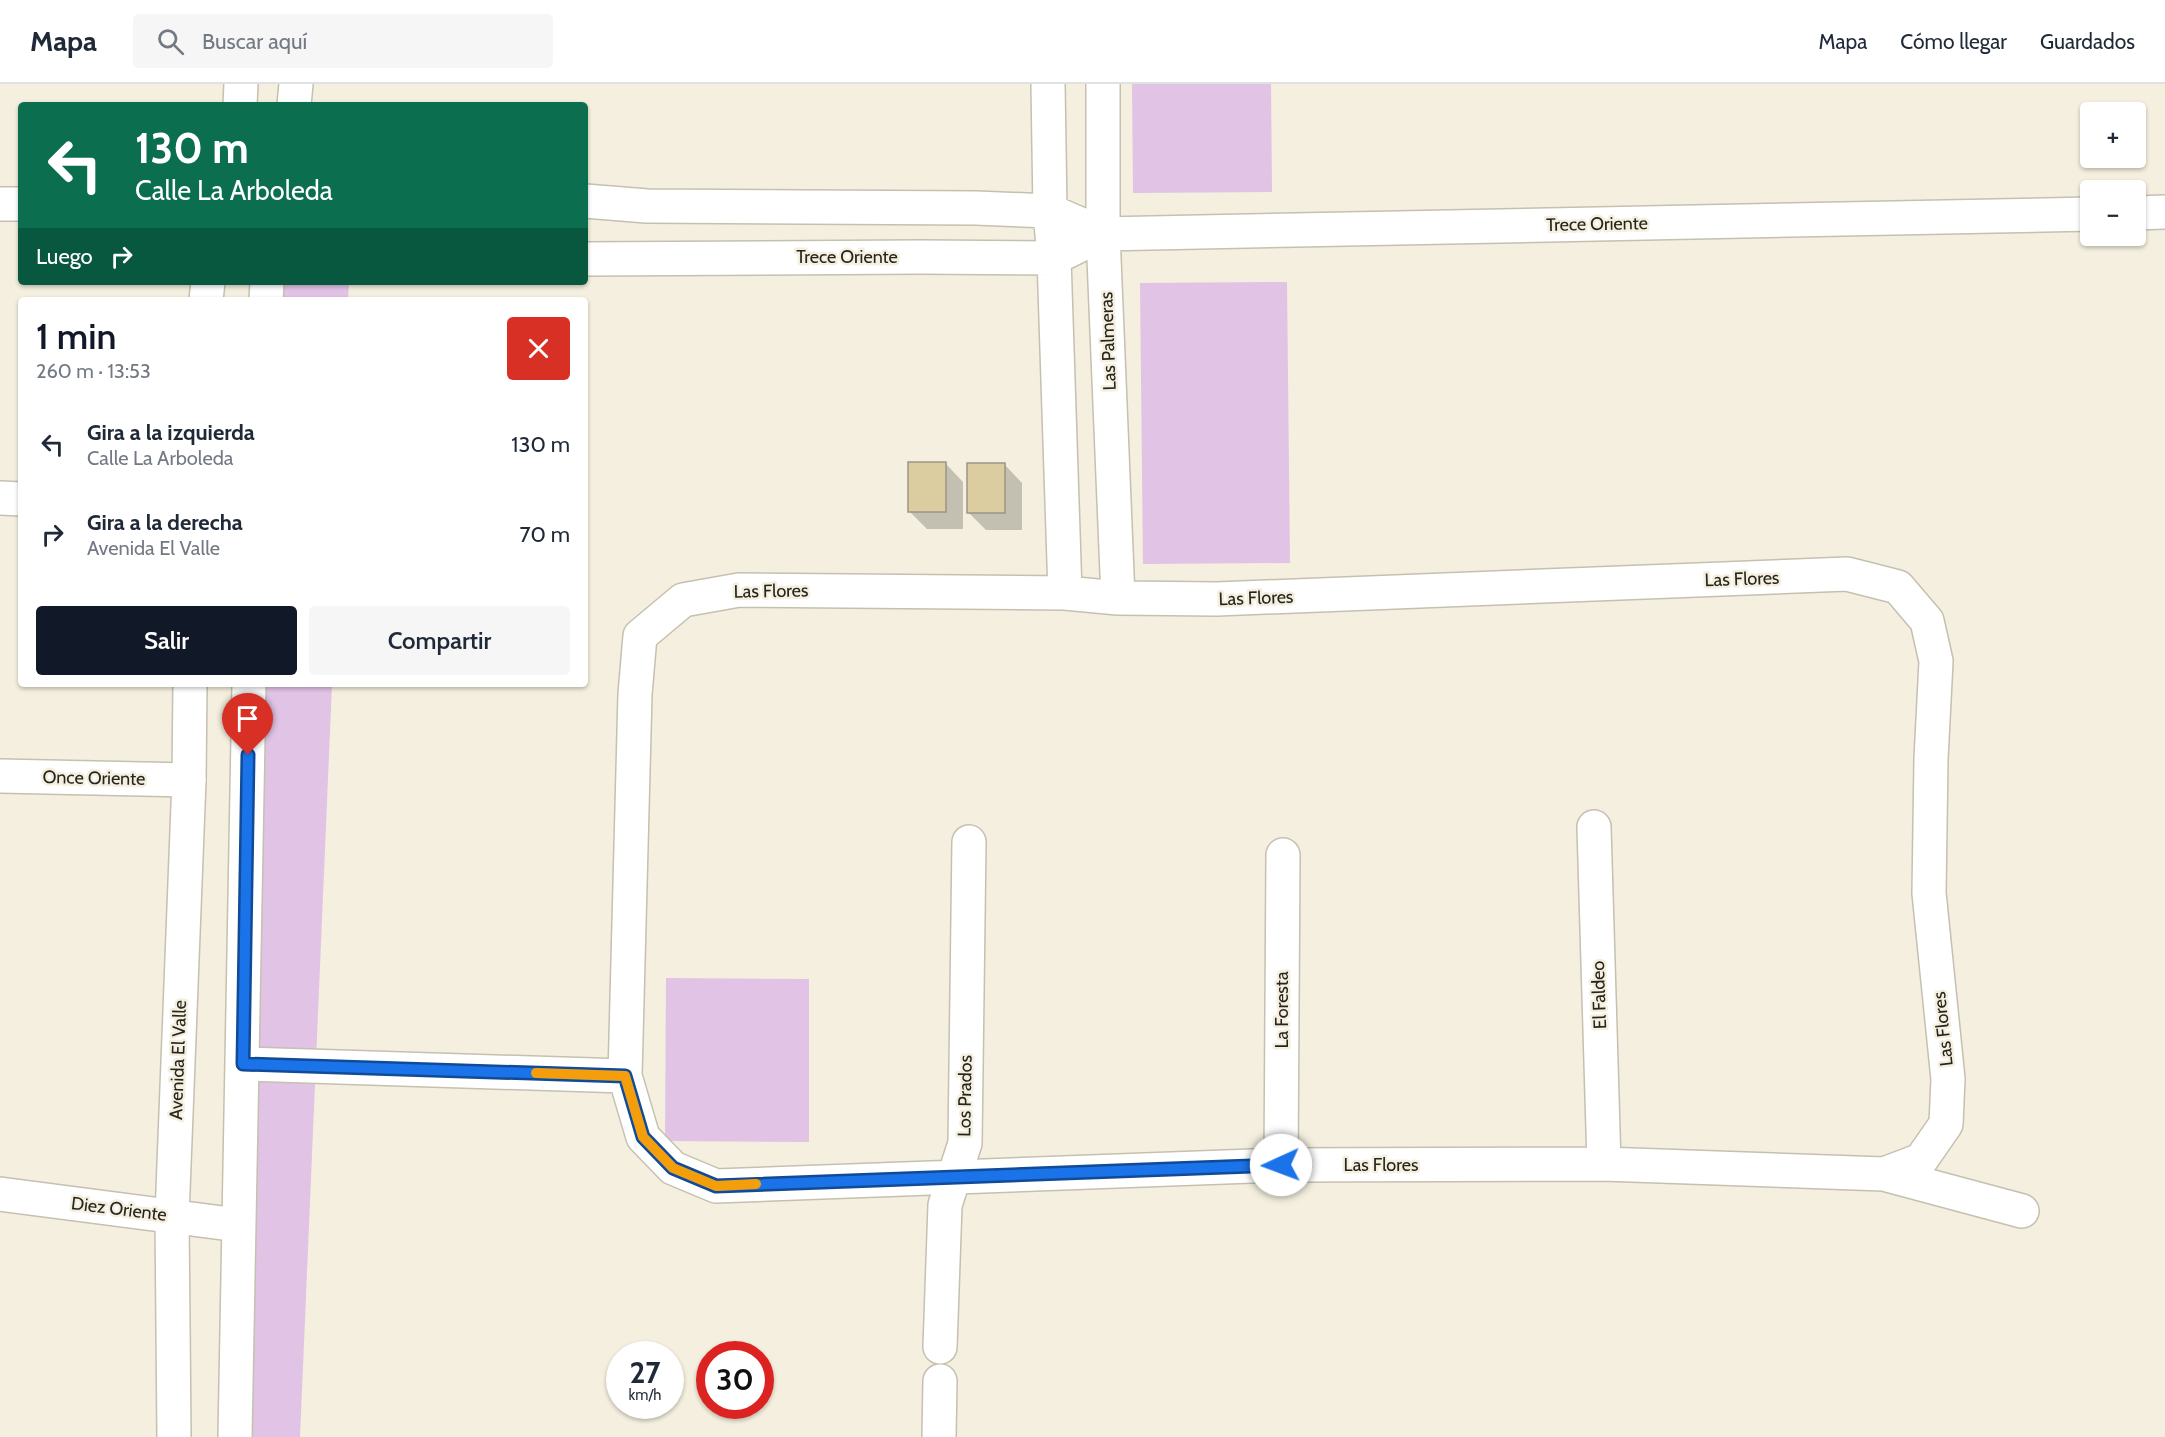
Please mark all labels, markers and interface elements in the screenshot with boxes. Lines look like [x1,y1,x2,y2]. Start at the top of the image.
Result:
search box [133,14,553,68]
text: Mapa [30,24,97,58]
icon: search [154,25,187,58]
text: Buscar aquí [202,28,307,55]
text: Mapa [1819,29,1867,54]
text: Cómo llegar [1900,29,2007,54]
text: Guardados [2040,29,2135,54]
map controls [2080,102,2146,246]
button: + [2080,102,2146,168]
text: 130 m [135,122,249,174]
icon: left [36,126,114,204]
text: Calle La Arboleda [135,174,333,207]
button: − [2080,180,2146,246]
street label: Trece Oriente [1546,212,1648,236]
icon: right [105,240,138,273]
text: Luego [36,243,93,270]
street label: Trece Oriente [796,246,898,268]
street label: Las Palmeras [1095,291,1121,391]
text: 1 min [36,314,116,358]
button: close [507,317,570,380]
text: 260 m · 13:53 [36,359,151,383]
text: Gira a la izquierda [87,419,255,446]
icon: left [36,428,69,461]
text: 130 m [511,431,570,458]
text: Calle La Arboleda [87,446,233,470]
text: Gira a la derecha [87,509,243,536]
icon: right [36,518,69,551]
text: 70 m [520,521,570,548]
text: Avenida El Valle [87,536,220,560]
street label: Las Flores [1704,567,1780,591]
street label: Las Flores [733,579,809,603]
street label: Las Flores [1218,586,1294,610]
button: Salir [36,606,297,675]
button: Compartir [309,606,570,675]
pin [222,693,273,755]
icon: arrive [231,702,264,735]
street label: Once Oriente [42,766,146,790]
street label: El Faldeo [1587,960,1611,1030]
street label: La Foresta [1271,971,1293,1049]
street label: Las Flores [1928,991,1958,1067]
street label: Avenida El Valle [165,1000,191,1120]
street label: Los Prados [953,1055,977,1137]
position arrow [1249,1133,1313,1197]
street label: Las Flores [1344,1154,1418,1176]
street label: Diez Oriente [70,1192,168,1226]
speed limit sign: 30 [696,1341,774,1419]
text: 27 [629,1354,661,1391]
text: km/h [629,1386,661,1404]

